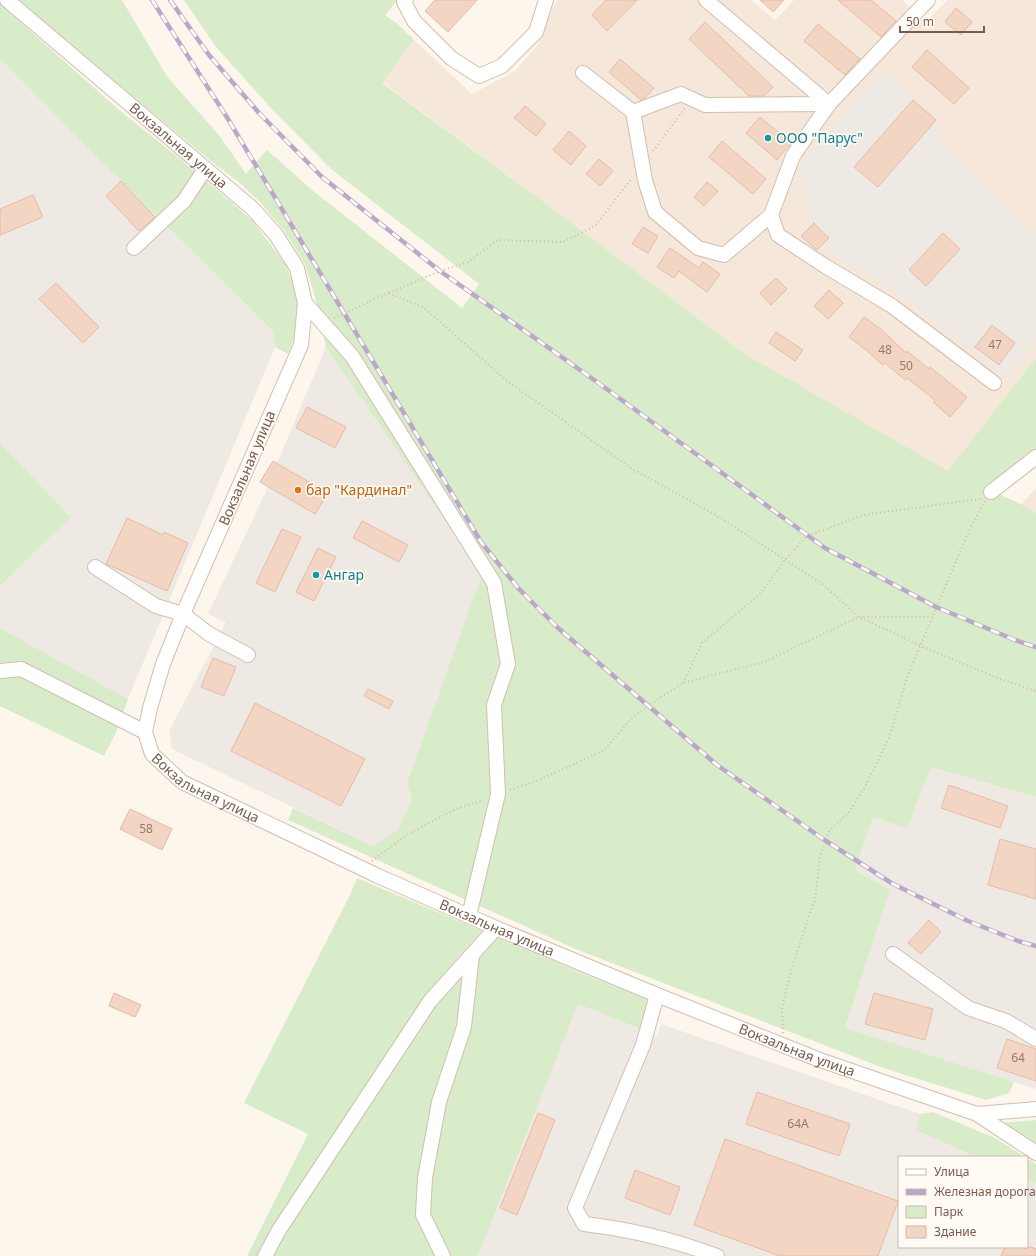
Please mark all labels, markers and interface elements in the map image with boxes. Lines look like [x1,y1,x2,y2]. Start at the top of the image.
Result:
scale bar [900,8,984,34]
text: 50 m [906,13,934,30]
street label: Вокзальная улица [126,98,232,192]
place label: ООО "Парус" [776,128,863,147]
marker: ООО "Парус" [763,133,773,143]
house number: 47 [988,336,1002,353]
house number: 48 [878,341,892,358]
house number: 50 [899,357,913,374]
street label: Вокзальная улица [214,407,279,528]
place label: бар "Кардинал" [306,480,412,499]
marker: бар "Кардинал" [293,485,303,495]
place label: Ангар [324,565,364,584]
marker: Ангар [311,570,321,580]
street label: Вокзальная улица [148,748,263,827]
house number: 58 [139,820,153,837]
street label: Вокзальная улица [437,894,558,960]
street label: Вокзальная улица [736,1019,858,1080]
house number: 64 [1011,1049,1025,1066]
house number: 64А [787,1115,809,1132]
legend [898,1156,1028,1248]
text: Улица [934,1163,969,1180]
text: Железная дорога [934,1183,1036,1200]
text: Парк [934,1203,964,1220]
text: Здание [934,1223,977,1240]

